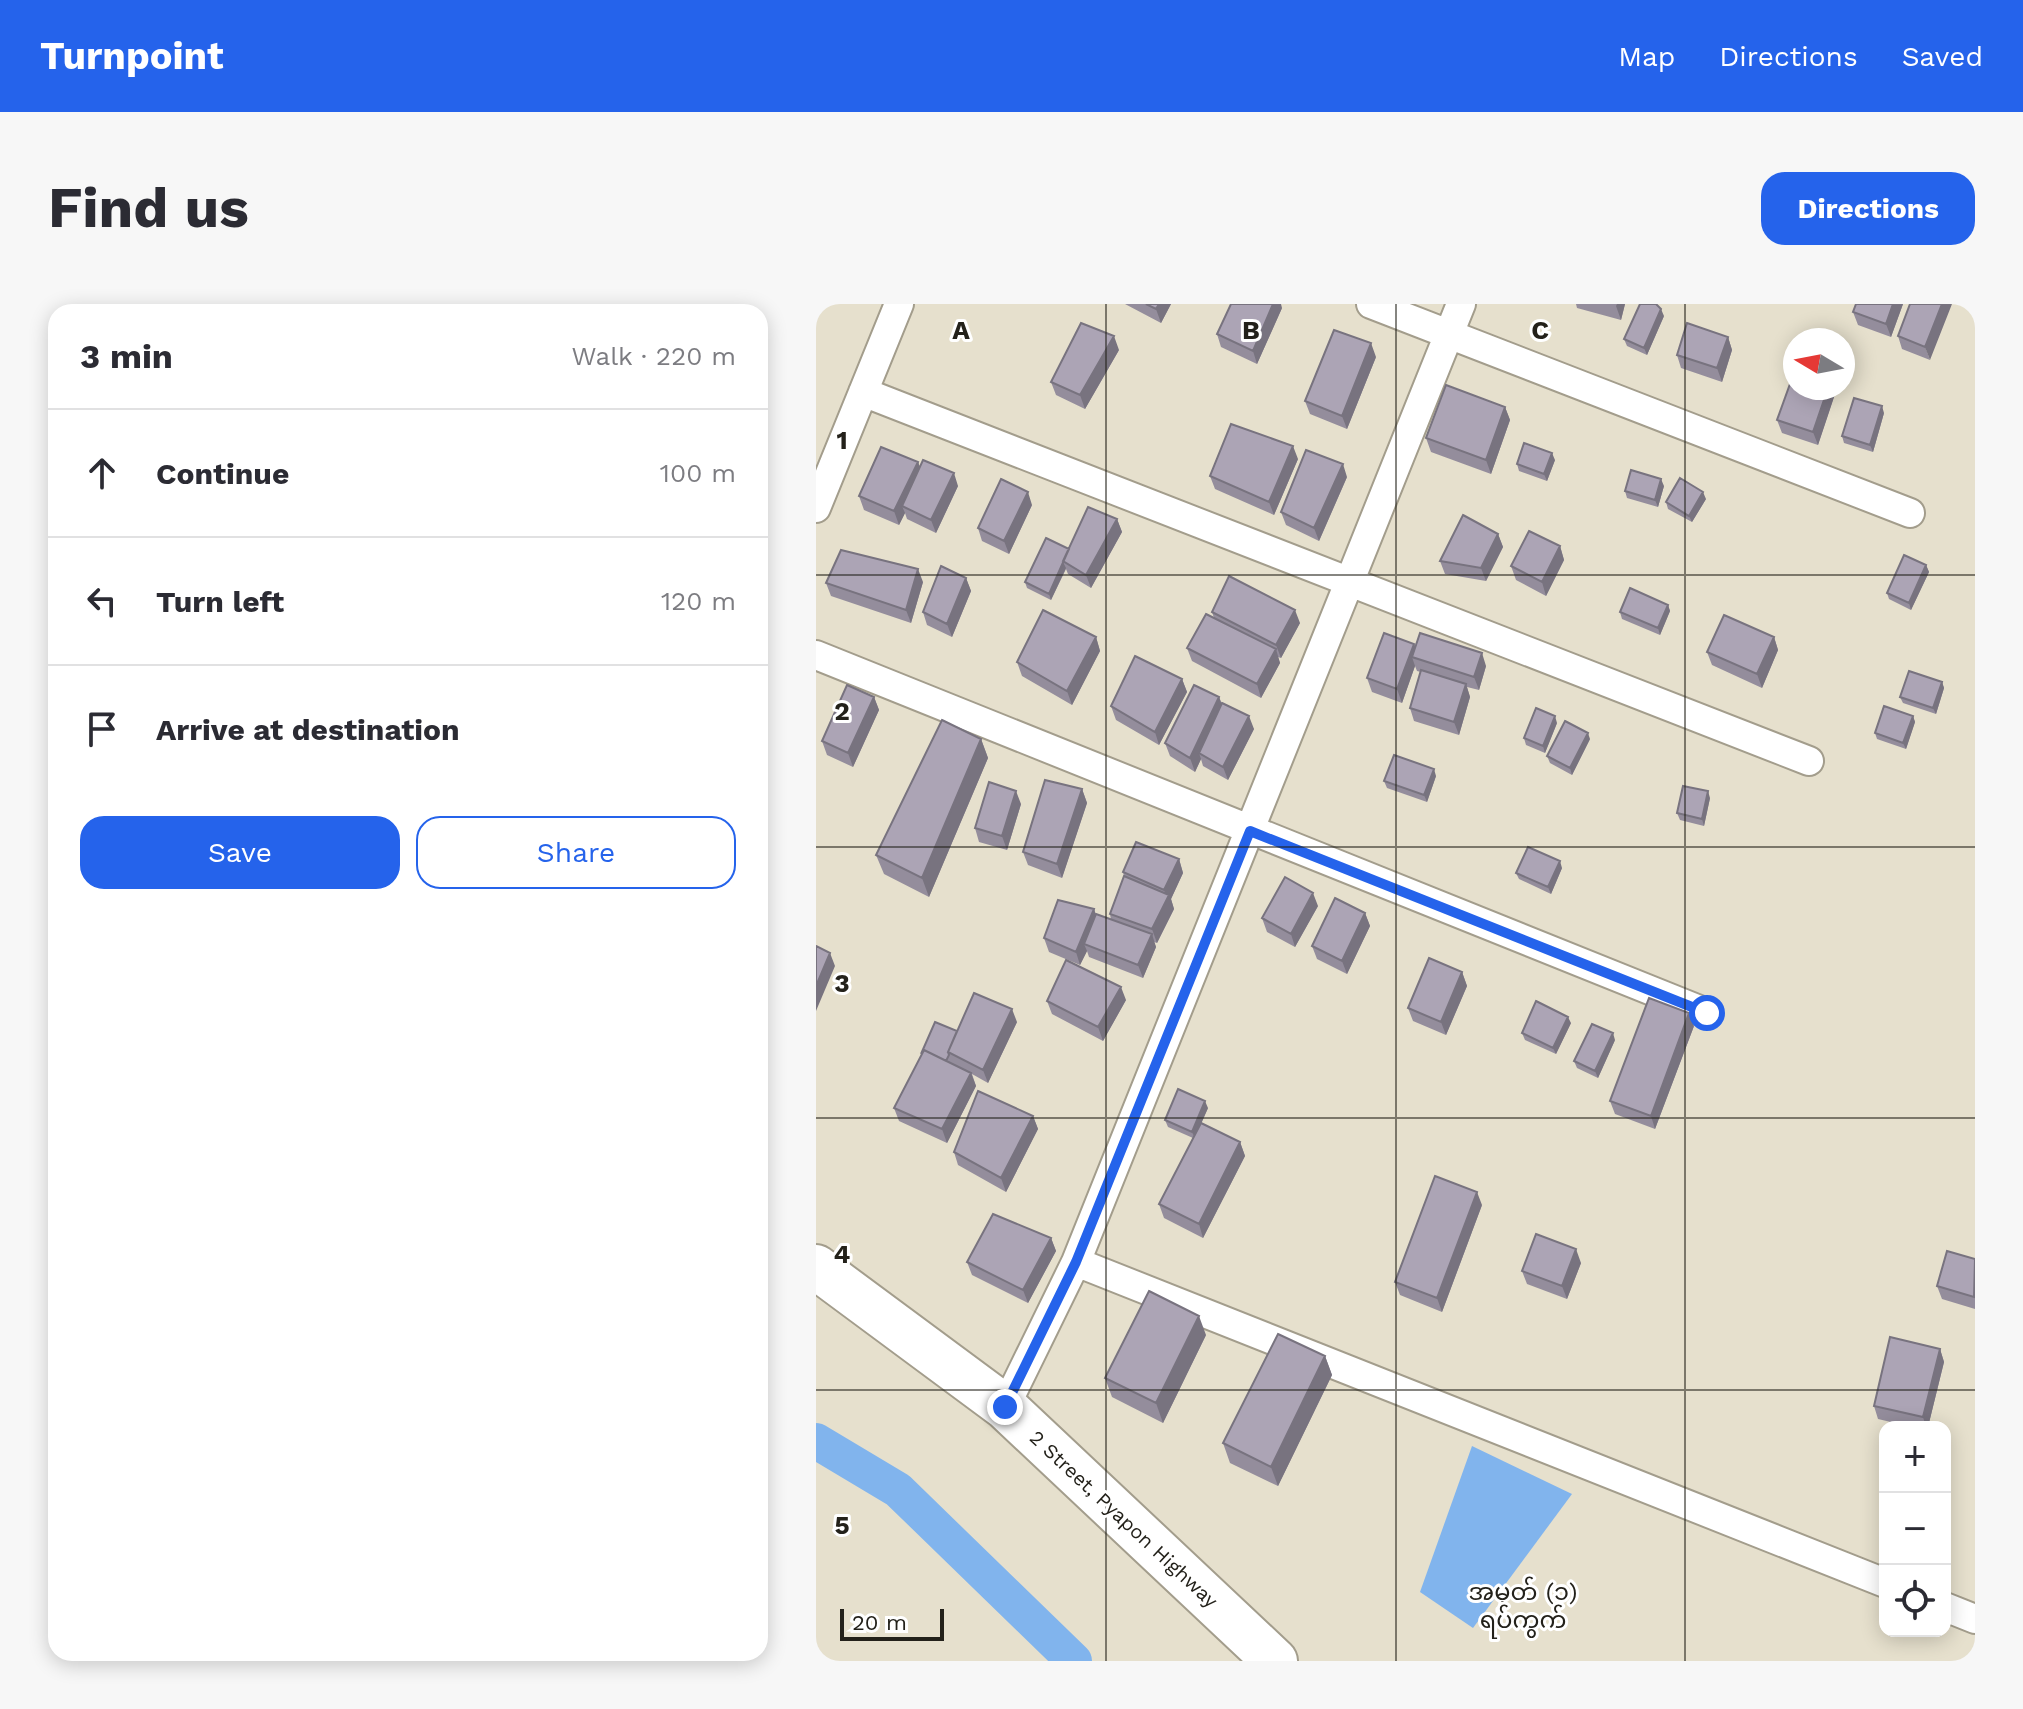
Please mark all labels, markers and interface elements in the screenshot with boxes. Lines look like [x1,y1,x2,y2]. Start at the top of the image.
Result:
text: Turnpoint [40,34,224,78]
text: Map [1618,40,1675,73]
text: Directions [1719,40,1858,73]
text: Saved [1902,40,1983,73]
button: Directions [1761,172,1975,245]
text: Find us [48,175,249,241]
text: A [952,315,970,345]
text: B [1242,315,1260,345]
text: C [1531,315,1549,345]
north arrow [1783,328,1855,400]
text: 3 min [80,336,173,376]
text: Walk · 220 m [571,341,736,371]
text: 1 [836,425,848,455]
icon: ahead [80,451,124,495]
text: Continue [156,456,289,491]
text: 100 m [660,458,736,488]
icon: left [80,579,124,623]
text: Turn left [156,584,284,619]
text: 120 m [661,586,736,616]
text: 2 [834,696,850,726]
icon: arrive [80,707,124,751]
text: Arrive at destination [156,712,460,747]
button: Save [80,816,400,889]
button: Share [416,816,736,889]
text: 3 [834,968,850,998]
route start [1689,995,1725,1031]
text: 4 [834,1239,851,1269]
route end [987,1389,1023,1425]
map controls [1879,1421,1951,1637]
button: + [1879,1421,1951,1493]
street label: 2 Street, Pyapon Highway [1025,1425,1224,1613]
button: − [1879,1493,1951,1565]
text: 5 [834,1510,850,1540]
button: locate [1879,1565,1951,1637]
district label: အမှတ် (၁) ရပ်ကွက် [1469,1576,1577,1639]
scale bar [840,1605,944,1641]
text: 20 m [852,1610,907,1635]

